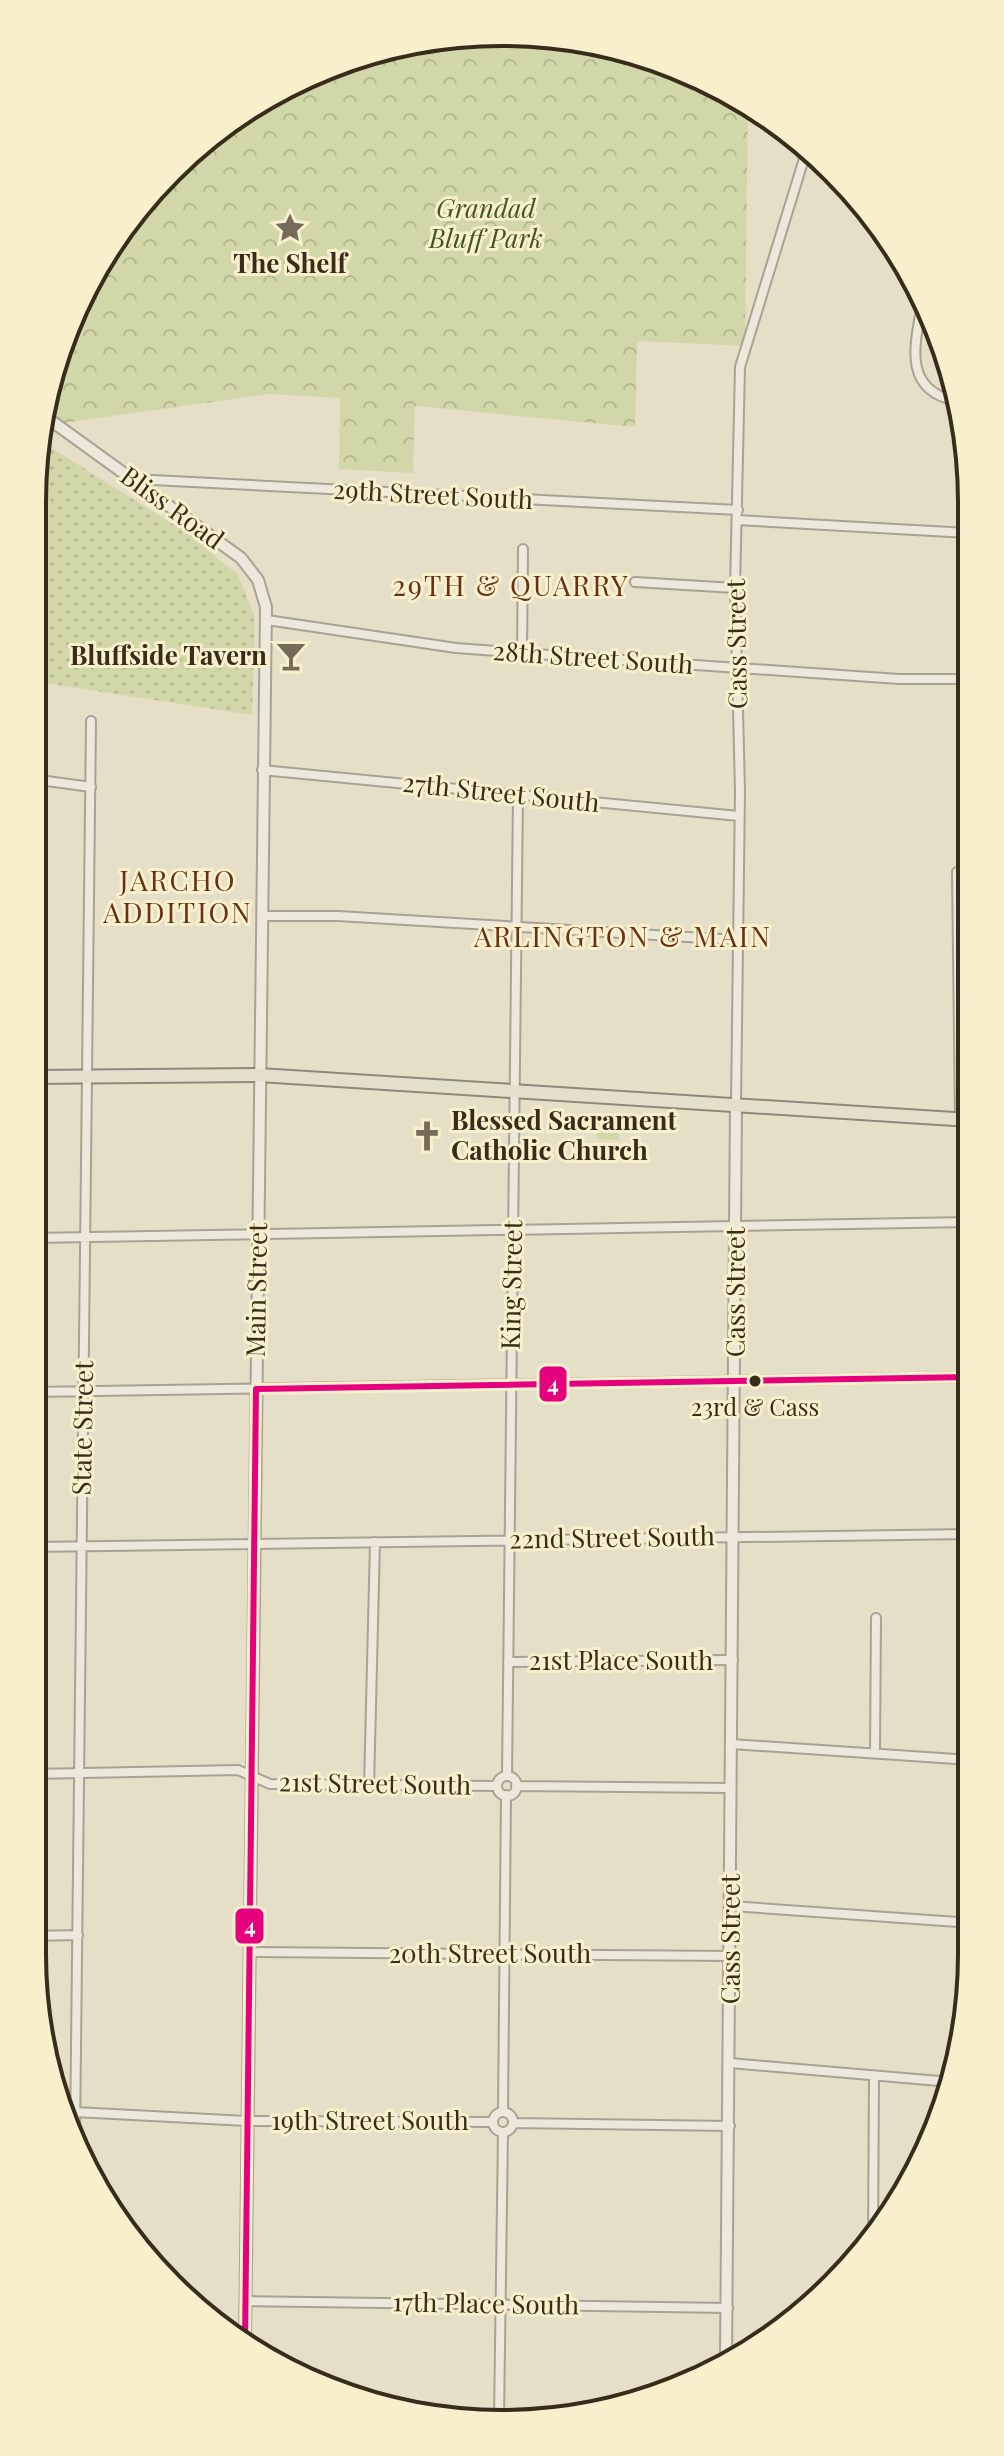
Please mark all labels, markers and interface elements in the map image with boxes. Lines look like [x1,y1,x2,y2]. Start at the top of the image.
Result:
park label: Grandad Bluff Park [428,190,543,255]
place icon: The Shelf [273,211,307,245]
place label: The Shelf [233,245,350,280]
street label: Bliss Road [114,457,232,556]
street label: 29th Street South [332,471,534,516]
district label: 29TH & QUARRY [392,566,630,603]
street label: Cass Street [717,578,754,710]
street label: 28th Street South [492,632,694,681]
place label: Bluffside Tavern [70,637,267,672]
bar icon: Bluffside Tavern [274,639,308,673]
street label: 27th Street South [401,764,601,819]
district label: JARCHO ADDITION [102,861,253,930]
district label: ARLINGTON & MAIN [473,917,772,954]
place label: Blessed Sacrament Catholic Church [451,1102,678,1167]
church icon: Blessed Sacrament Catholic Church [410,1119,444,1153]
street label: King Street [492,1219,529,1350]
street label: Main Street [237,1221,274,1358]
street label: Cass Street [717,1226,752,1357]
street label: State Street [63,1359,100,1496]
line badge: 4 [538,1365,568,1403]
text: 4 [547,1368,559,1398]
marker: 23rd & Cass [747,1373,763,1389]
place label: 23rd & Cass [691,1390,819,1422]
street label: 22nd Street South [509,1517,715,1556]
street label: 21st Place South [529,1642,713,1677]
street label: 21st Street South [278,1763,472,1802]
street label: Cass Street [712,1873,747,2004]
line badge: 4 [234,1907,265,1945]
text: 4 [244,1910,256,1940]
street label: 20th Street South [389,1935,591,1970]
street label: 19th Street South [271,2102,469,2137]
street label: 17th Place South [392,2283,580,2322]

